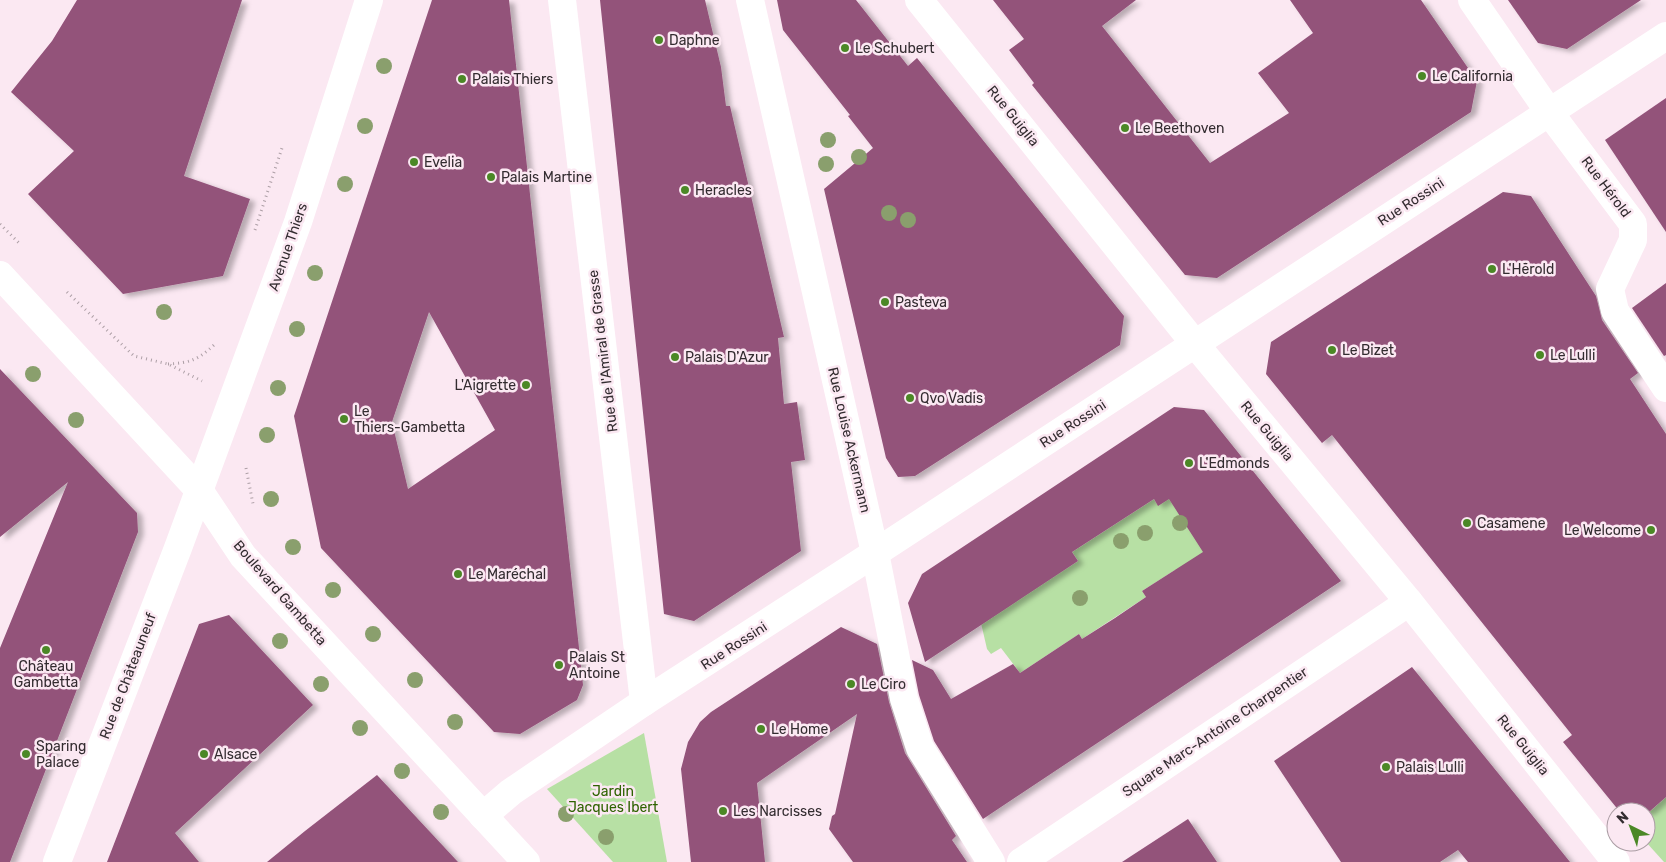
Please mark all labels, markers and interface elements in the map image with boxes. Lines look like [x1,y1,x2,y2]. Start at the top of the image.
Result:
place label: Daphne [669,32,720,49]
marker: Daphne [653,34,665,46]
place label: Le Schubert [855,40,935,57]
marker: Le Schubert [839,42,851,54]
place label: Le California [1432,68,1513,85]
marker: Le California [1416,70,1428,82]
place label: Palais Thiers [472,71,553,88]
marker: Palais Thiers [456,73,468,85]
street label: Rue Guiglia [983,82,1043,150]
place label: Le Beethoven [1135,120,1225,137]
marker: Le Beethoven [1119,122,1131,134]
street label: Rue Hérold [1578,153,1634,221]
place label: Evelia [424,154,462,171]
marker: Evelia [408,156,420,168]
place label: Palais Martine [501,169,592,186]
marker: Palais Martine [485,171,497,183]
street label: Rue Rossini [1375,174,1447,230]
place label: Heracles [695,182,752,199]
marker: Heracles [679,184,691,196]
street label: Avenue Thiers [265,201,311,293]
place label: L'Hērold [1502,261,1554,278]
marker: L'Hērold [1486,263,1498,275]
street label: Rue de l'Amiral de Grasse [585,269,621,433]
place label: Pasteva [895,294,947,311]
marker: Pasteva [879,296,891,308]
place label: Le Bizet [1342,342,1395,359]
marker: Le Bizet [1326,344,1338,356]
place label: Le Lulli [1550,347,1595,364]
place label: Palais D'Azur [685,349,769,366]
marker: Le Lulli [1534,349,1546,361]
marker: Palais D'Azur [669,351,681,363]
street label: Rue Louise Ackermann [824,366,874,514]
place label: L'Aigrette [455,377,516,394]
marker: L'Aigrette [520,379,532,391]
place label: Qvo Vadis [920,390,983,407]
marker: Qvo Vadis [904,392,916,404]
street label: Rue Rossini [1037,396,1109,452]
street label: Rue Guiglia [1237,398,1297,464]
place label: Le Thiers-Gambetta [354,403,465,436]
marker: Le Thiers-Gambetta [338,413,350,425]
place label: L'Edmonds [1199,455,1270,472]
marker: L'Edmonds [1183,457,1195,469]
place label: Casamene [1477,515,1546,532]
marker: Casamene [1461,517,1473,529]
place label: Le Welcome [1564,522,1641,539]
marker: Le Welcome [1645,524,1657,536]
street label: Boulevard Gambetta [230,537,330,649]
place label: Le Maréchal [468,566,546,583]
marker: Le Maréchal [452,568,464,580]
street label: Rue de Châteauneuf [96,610,160,741]
street label: Rue Rossini [698,618,770,674]
marker: Château Gambetta [40,644,52,656]
place label: Palais St Antoine [569,649,625,682]
place label: Château Gambetta [14,658,78,691]
marker: Palais St Antoine [553,659,565,671]
street label: Square Marc-Antoine Charpentier [1119,663,1311,800]
place label: Le Ciro [861,676,906,693]
marker: Le Ciro [845,678,857,690]
street label: Rue Guiglia [1493,711,1553,779]
place label: Le Home [771,721,828,738]
marker: Le Home [755,723,767,735]
place label: Sparing Palace [36,738,86,771]
place label: Alsace [214,746,257,763]
marker: Sparing Palace [20,748,32,760]
marker: Alsace [198,748,210,760]
place label: Palais Lulli [1396,759,1464,776]
marker: Palais Lulli [1380,761,1392,773]
park label: Jardin Jacques Ibert [568,783,659,816]
north arrow [1606,802,1656,852]
place label: Les Narcisses [733,803,822,820]
marker: Les Narcisses [717,805,729,817]
text: N [1613,808,1632,827]

